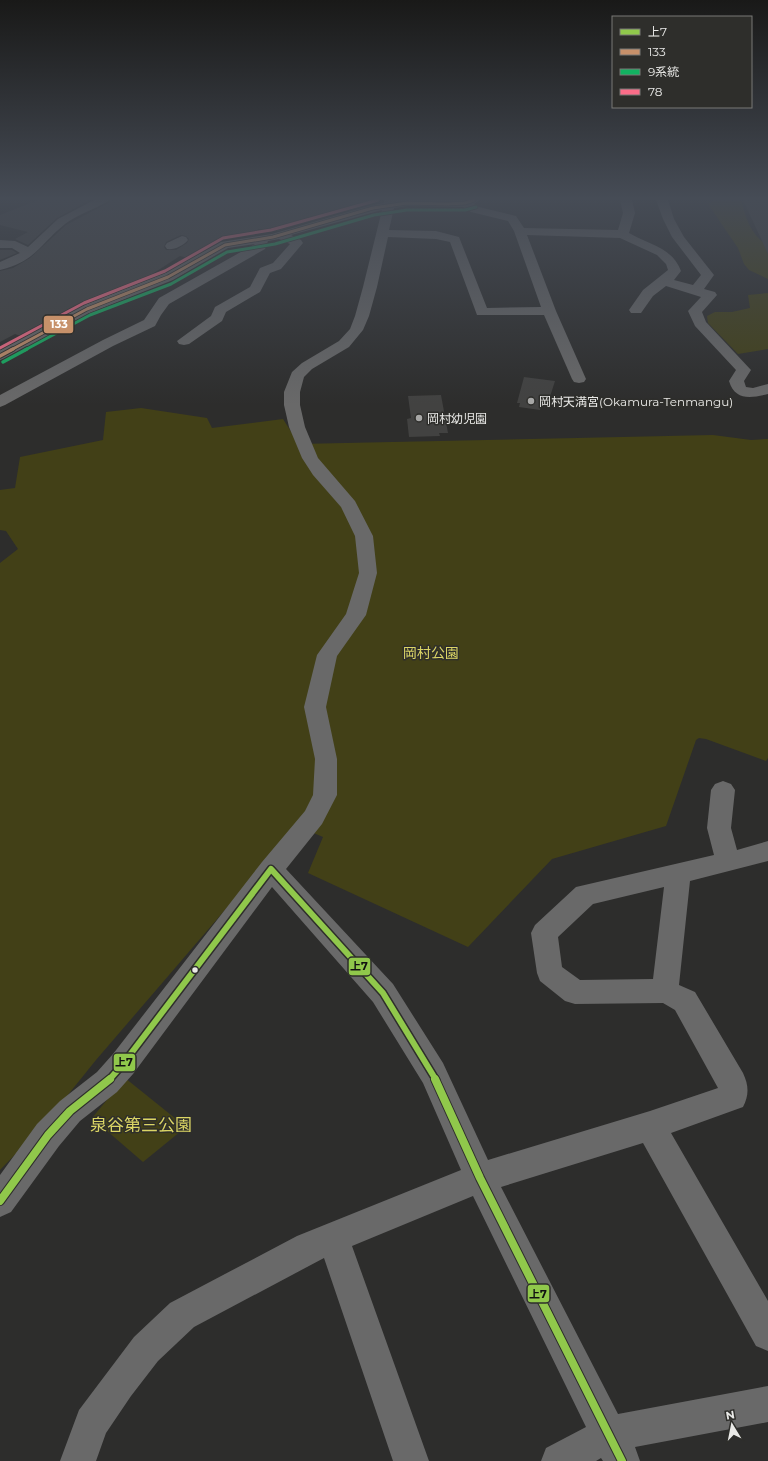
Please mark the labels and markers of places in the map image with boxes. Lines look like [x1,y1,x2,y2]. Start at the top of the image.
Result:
place label: 岡村天満宮(Okamura-Tenmangu) [539,394,733,409]
marker: 岡村天満宮(Okamura-Tenmangu) [526,396,536,406]
place label: 岡村幼児園 [427,411,487,426]
marker: 岡村幼児園 [414,413,424,423]
unlabelled marker [190,965,200,975]

